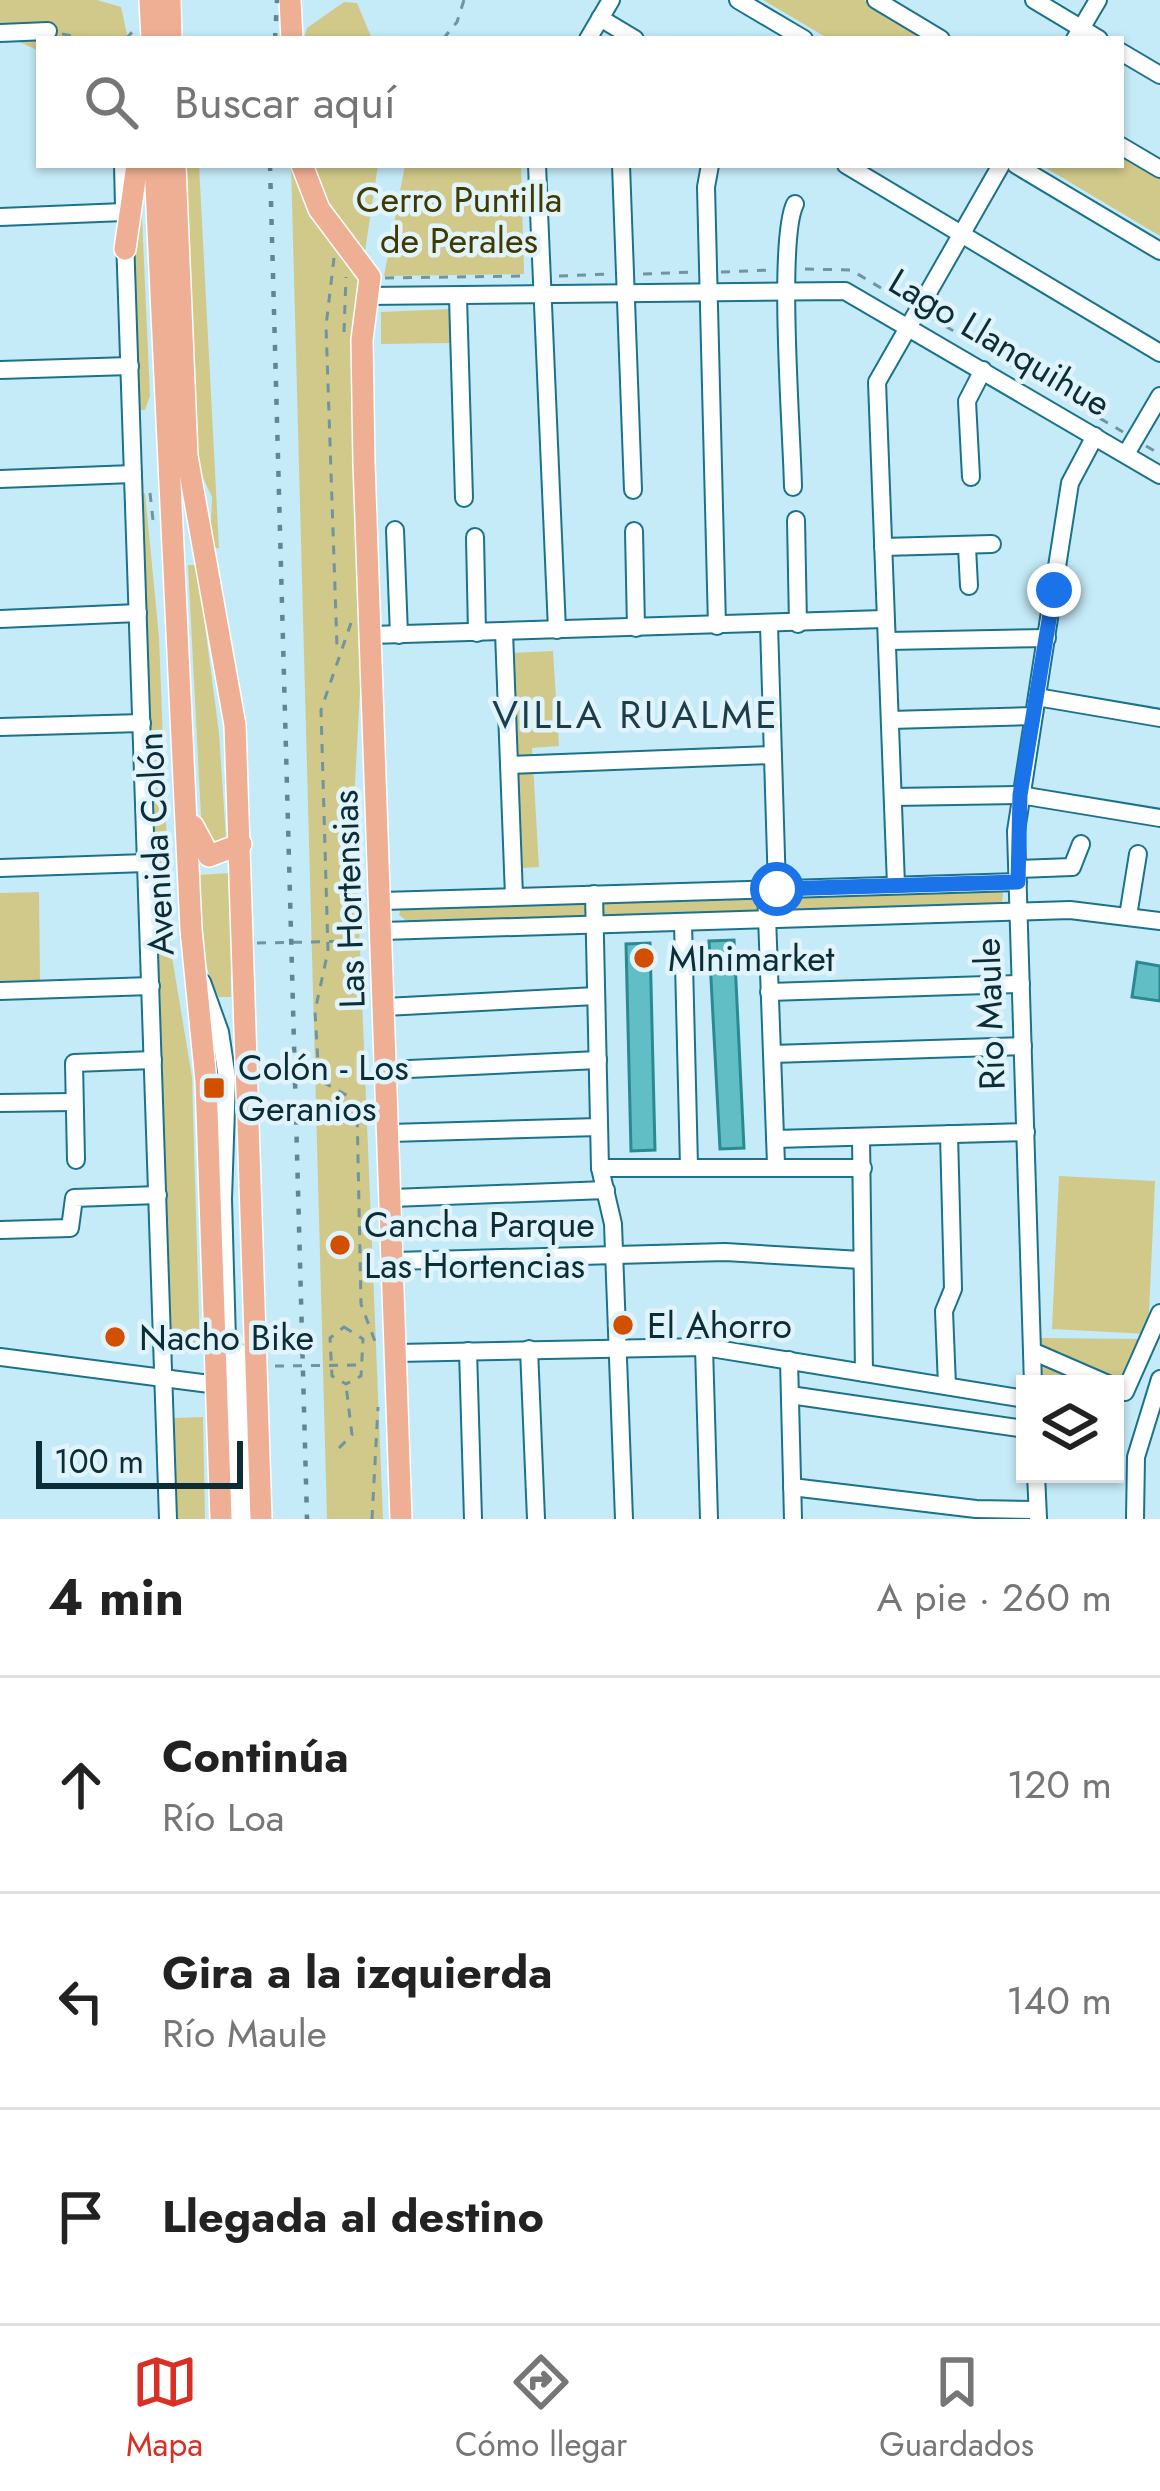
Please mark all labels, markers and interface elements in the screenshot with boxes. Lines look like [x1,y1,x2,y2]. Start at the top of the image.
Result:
search box [36,36,1124,168]
icon: search [78,69,144,135]
text: Buscar aquí [174,70,396,135]
park label: Cerro Puntilla de Perales [356,173,562,266]
street label: Lago Llanquihue [879,255,1121,429]
route end [1027,563,1081,617]
district label: VILLA RUALME [492,686,780,743]
street label: Avenida Colón [123,731,187,957]
street label: Las Hortensias [318,789,378,1009]
route start [750,862,804,916]
place label: MInimarket [668,932,835,984]
street label: Río Maule [960,937,1018,1091]
marker: MInimarket [631,945,657,971]
place label: Colón - Los Geranios [238,1041,409,1134]
marker: Colón - Los Geranios [201,1075,227,1101]
place label: Cancha Parque Las Hortencias [364,1198,595,1291]
marker: Cancha Parque Las Hortencias [327,1232,353,1258]
place label: El Ahorro [647,1299,792,1351]
place label: Nacho Bike [139,1311,314,1363]
marker: El Ahorro [610,1312,636,1338]
marker: Nacho Bike [102,1324,128,1350]
map controls [1016,1375,1124,1483]
button: layers [1016,1375,1124,1483]
scale bar [36,1435,243,1488]
text: 100 m [54,1438,144,1485]
text: 4 min [48,1560,184,1634]
text: A pie · 260 m [877,1569,1112,1626]
text: Continúa [162,1724,349,1789]
icon: ahead [48,1752,114,1818]
text: 120 m [1007,1756,1112,1813]
text: Río Loa [162,1789,285,1846]
text: Gira a la izquierda [162,1940,553,2005]
icon: left [48,1968,114,2034]
text: 140 m [1006,1972,1112,2029]
text: Río Maule [162,2005,327,2062]
icon: arrive [48,2184,114,2250]
text: Llegada al destino [162,2184,544,2249]
tab: Mapa [126,2349,203,2468]
tab: Cómo llegar [455,2349,627,2468]
tab: Guardados [879,2349,1034,2468]

